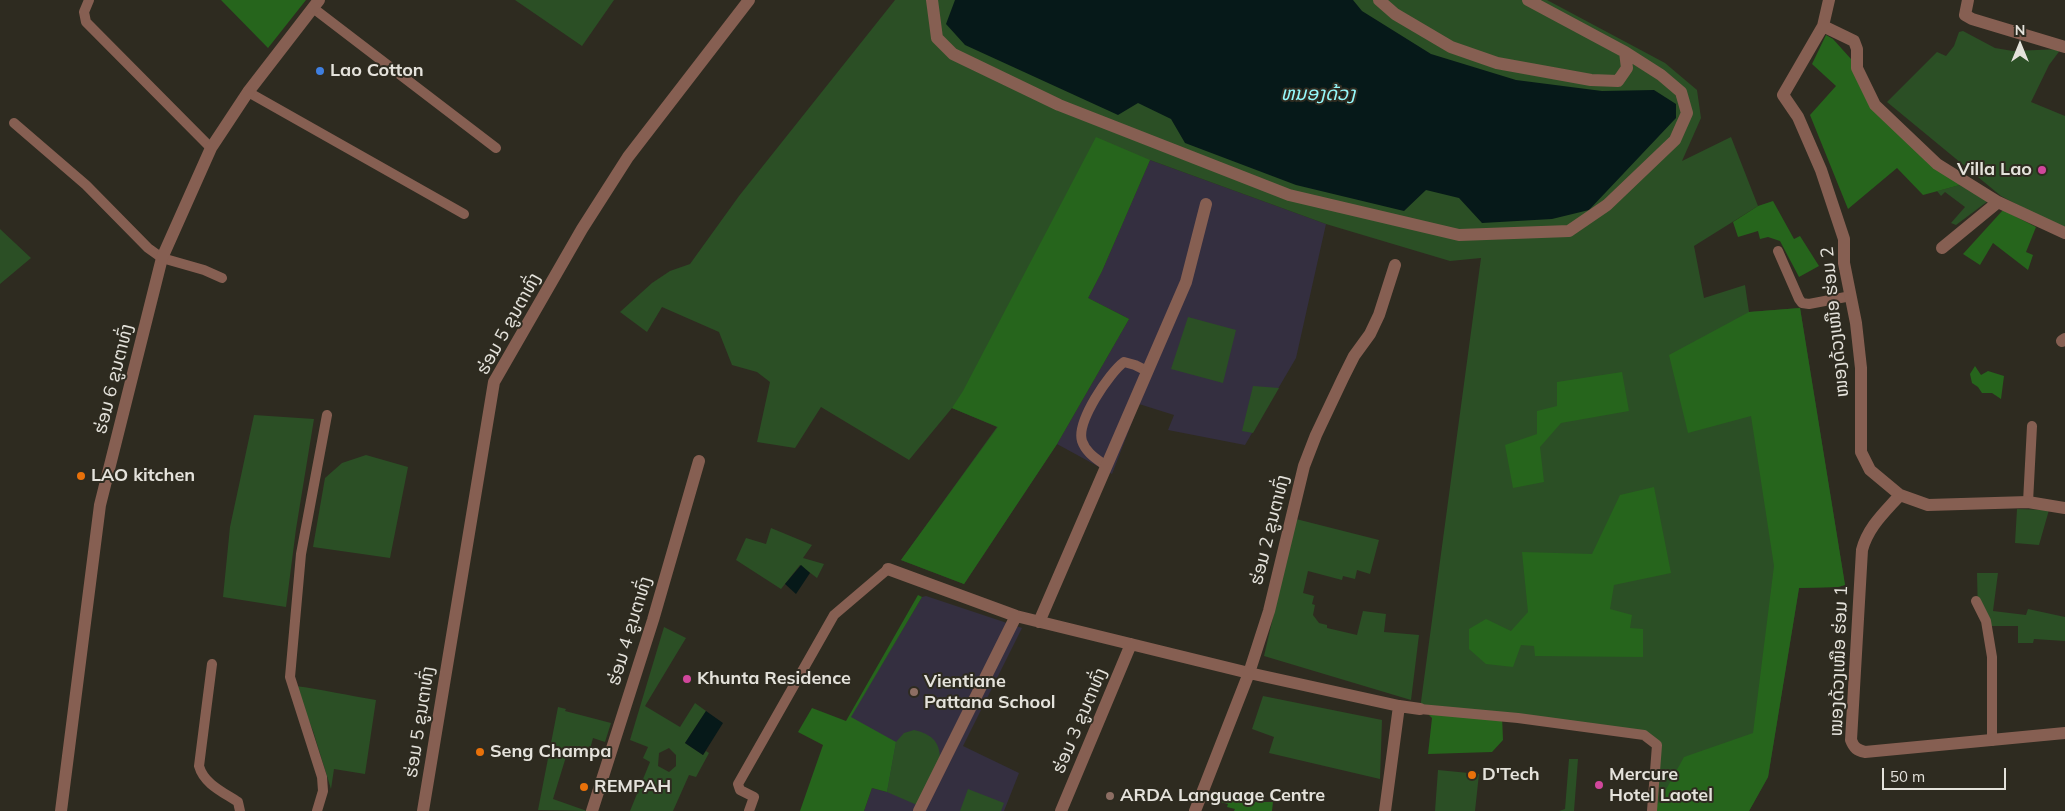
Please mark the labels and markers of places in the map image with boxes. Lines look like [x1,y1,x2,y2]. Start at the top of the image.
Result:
place label: Lao Cotton [330,60,424,82]
marker: Lao Cotton [314,65,326,77]
place label: Villa Lao [1957,159,2032,181]
marker: Villa Lao [2036,164,2048,176]
place label: LAO kitchen [91,465,195,487]
marker: LAO kitchen [75,470,87,482]
place label: Khunta Residence [697,668,851,690]
place label: Vientiane Pattana School [924,671,1056,714]
marker: Khunta Residence [681,673,693,685]
marker: Vientiane Pattana School [908,686,920,698]
place label: Seng Champa [490,741,611,763]
marker: Seng Champa [474,746,486,758]
place label: D'Tech [1482,764,1540,786]
place label: Mercure Hotel Laotel [1609,764,1713,806]
marker: D'Tech [1466,769,1478,781]
place label: REMPAH [594,776,671,798]
marker: Mercure Hotel Laotel [1593,779,1605,791]
marker: REMPAH [578,781,590,793]
place label: ARDA Language Centre [1120,785,1325,807]
marker: ARDA Language Centre [1104,790,1116,802]

